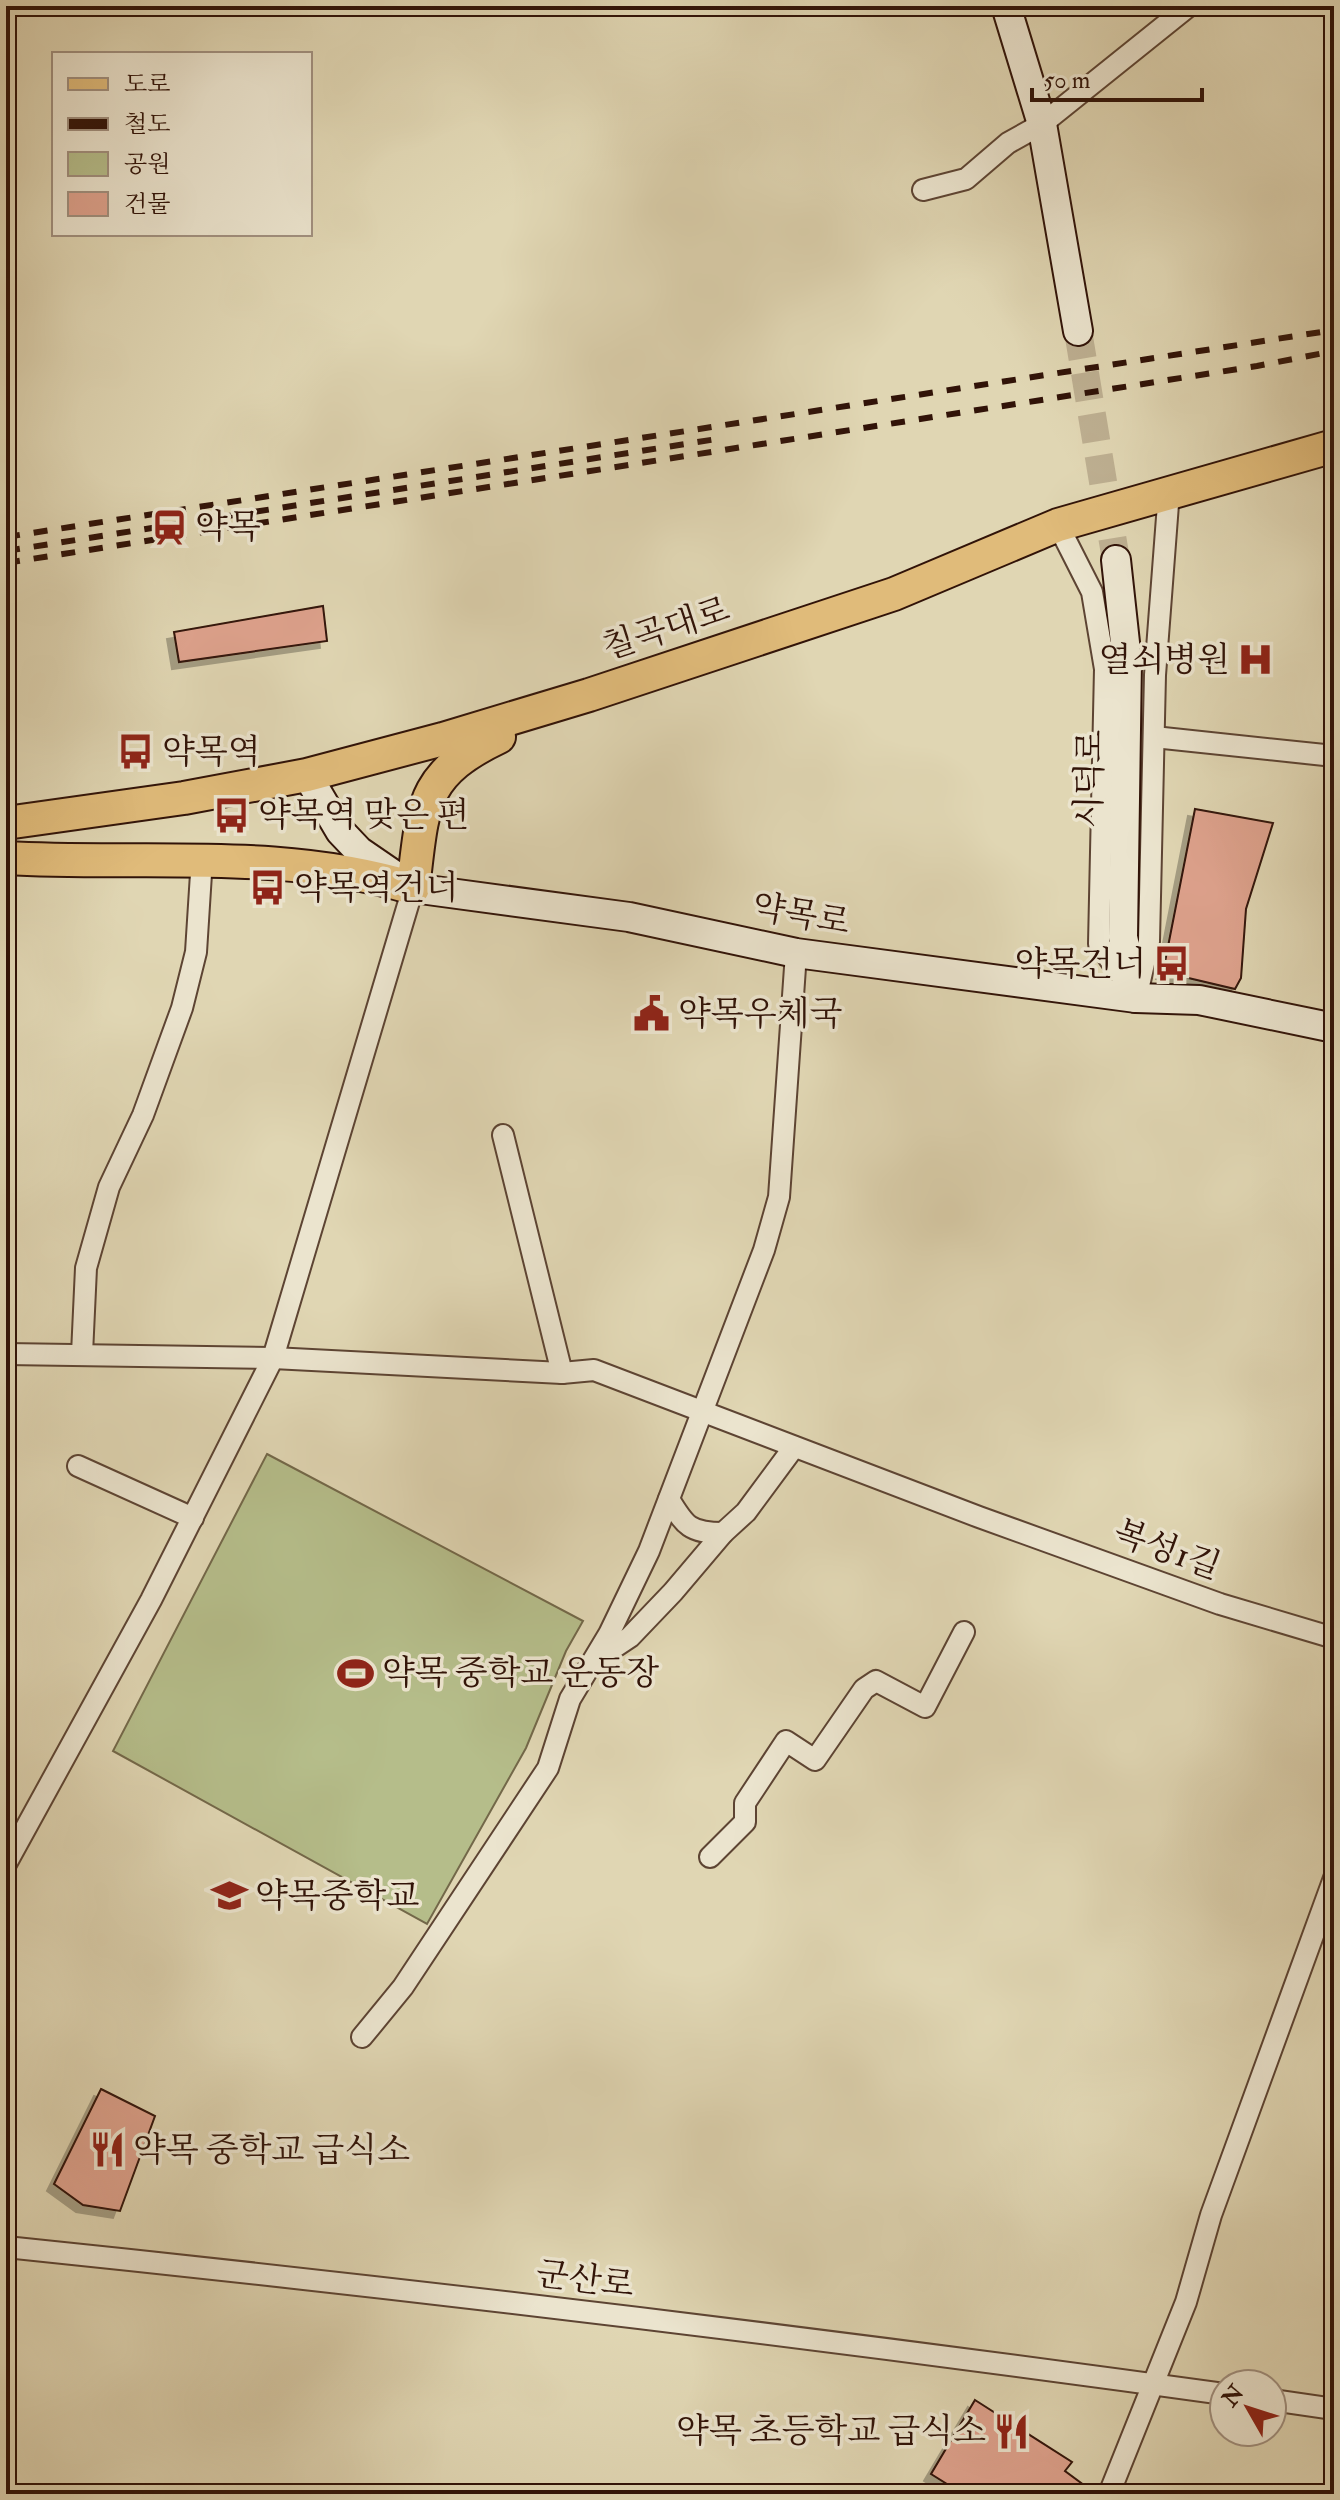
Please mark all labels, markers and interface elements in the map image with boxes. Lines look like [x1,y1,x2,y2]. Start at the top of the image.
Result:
legend [52,52,312,236]
scale bar [1032,52,1202,102]
text: 50 m [1044,65,1091,96]
text: 도로 [124,69,170,100]
text: 철도 [124,109,170,140]
text: 공원 [124,149,170,180]
text: 건물 [124,189,170,220]
place label: 약목 [195,506,261,549]
station icon: 약목 [150,508,188,546]
street label: 칠곡대로 [597,588,735,670]
place label: 열쇠병원 [1099,639,1230,682]
hospital icon: 열쇠병원 [1237,641,1275,679]
street label: 시덕로 [1068,729,1112,829]
place label: 약목역 [162,731,261,774]
bus stop icon: 약목역 [117,733,155,771]
place label: 약목역 맞은 편 [258,794,469,837]
bus stop icon: 약목역 맞은 편 [213,796,251,834]
place label: 약목역건너 [294,867,458,910]
bus stop icon: 약목역건너 [249,869,287,907]
street label: 약목로 [749,885,853,945]
place label: 약목건너 [1015,943,1146,986]
bus stop icon: 약목건너 [1153,945,1191,983]
place label: 약목우체국 [678,993,842,1036]
public building icon: 약목우체국 [633,995,671,1033]
street label: 복성1길 [1108,1511,1226,1589]
place label: 약목 중학교 운동장 [382,1652,659,1695]
sports icon: 약목 중학교 운동장 [337,1654,375,1692]
place label: 약목중학교 [255,1875,419,1918]
school or university icon: 약목중학교 [210,1877,248,1915]
place label: 약목 중학교 급식소 [133,2129,410,2172]
restaurant icon: 약목 중학교 급식소 [88,2131,126,2169]
street label: 군산로 [533,2253,637,2307]
north arrow [1208,2368,1288,2448]
text: N [1216,2379,1251,2413]
place label: 약목 초등학교 급식소 [676,2410,986,2453]
restaurant icon: 약목 초등학교 급식소 [993,2412,1031,2450]

